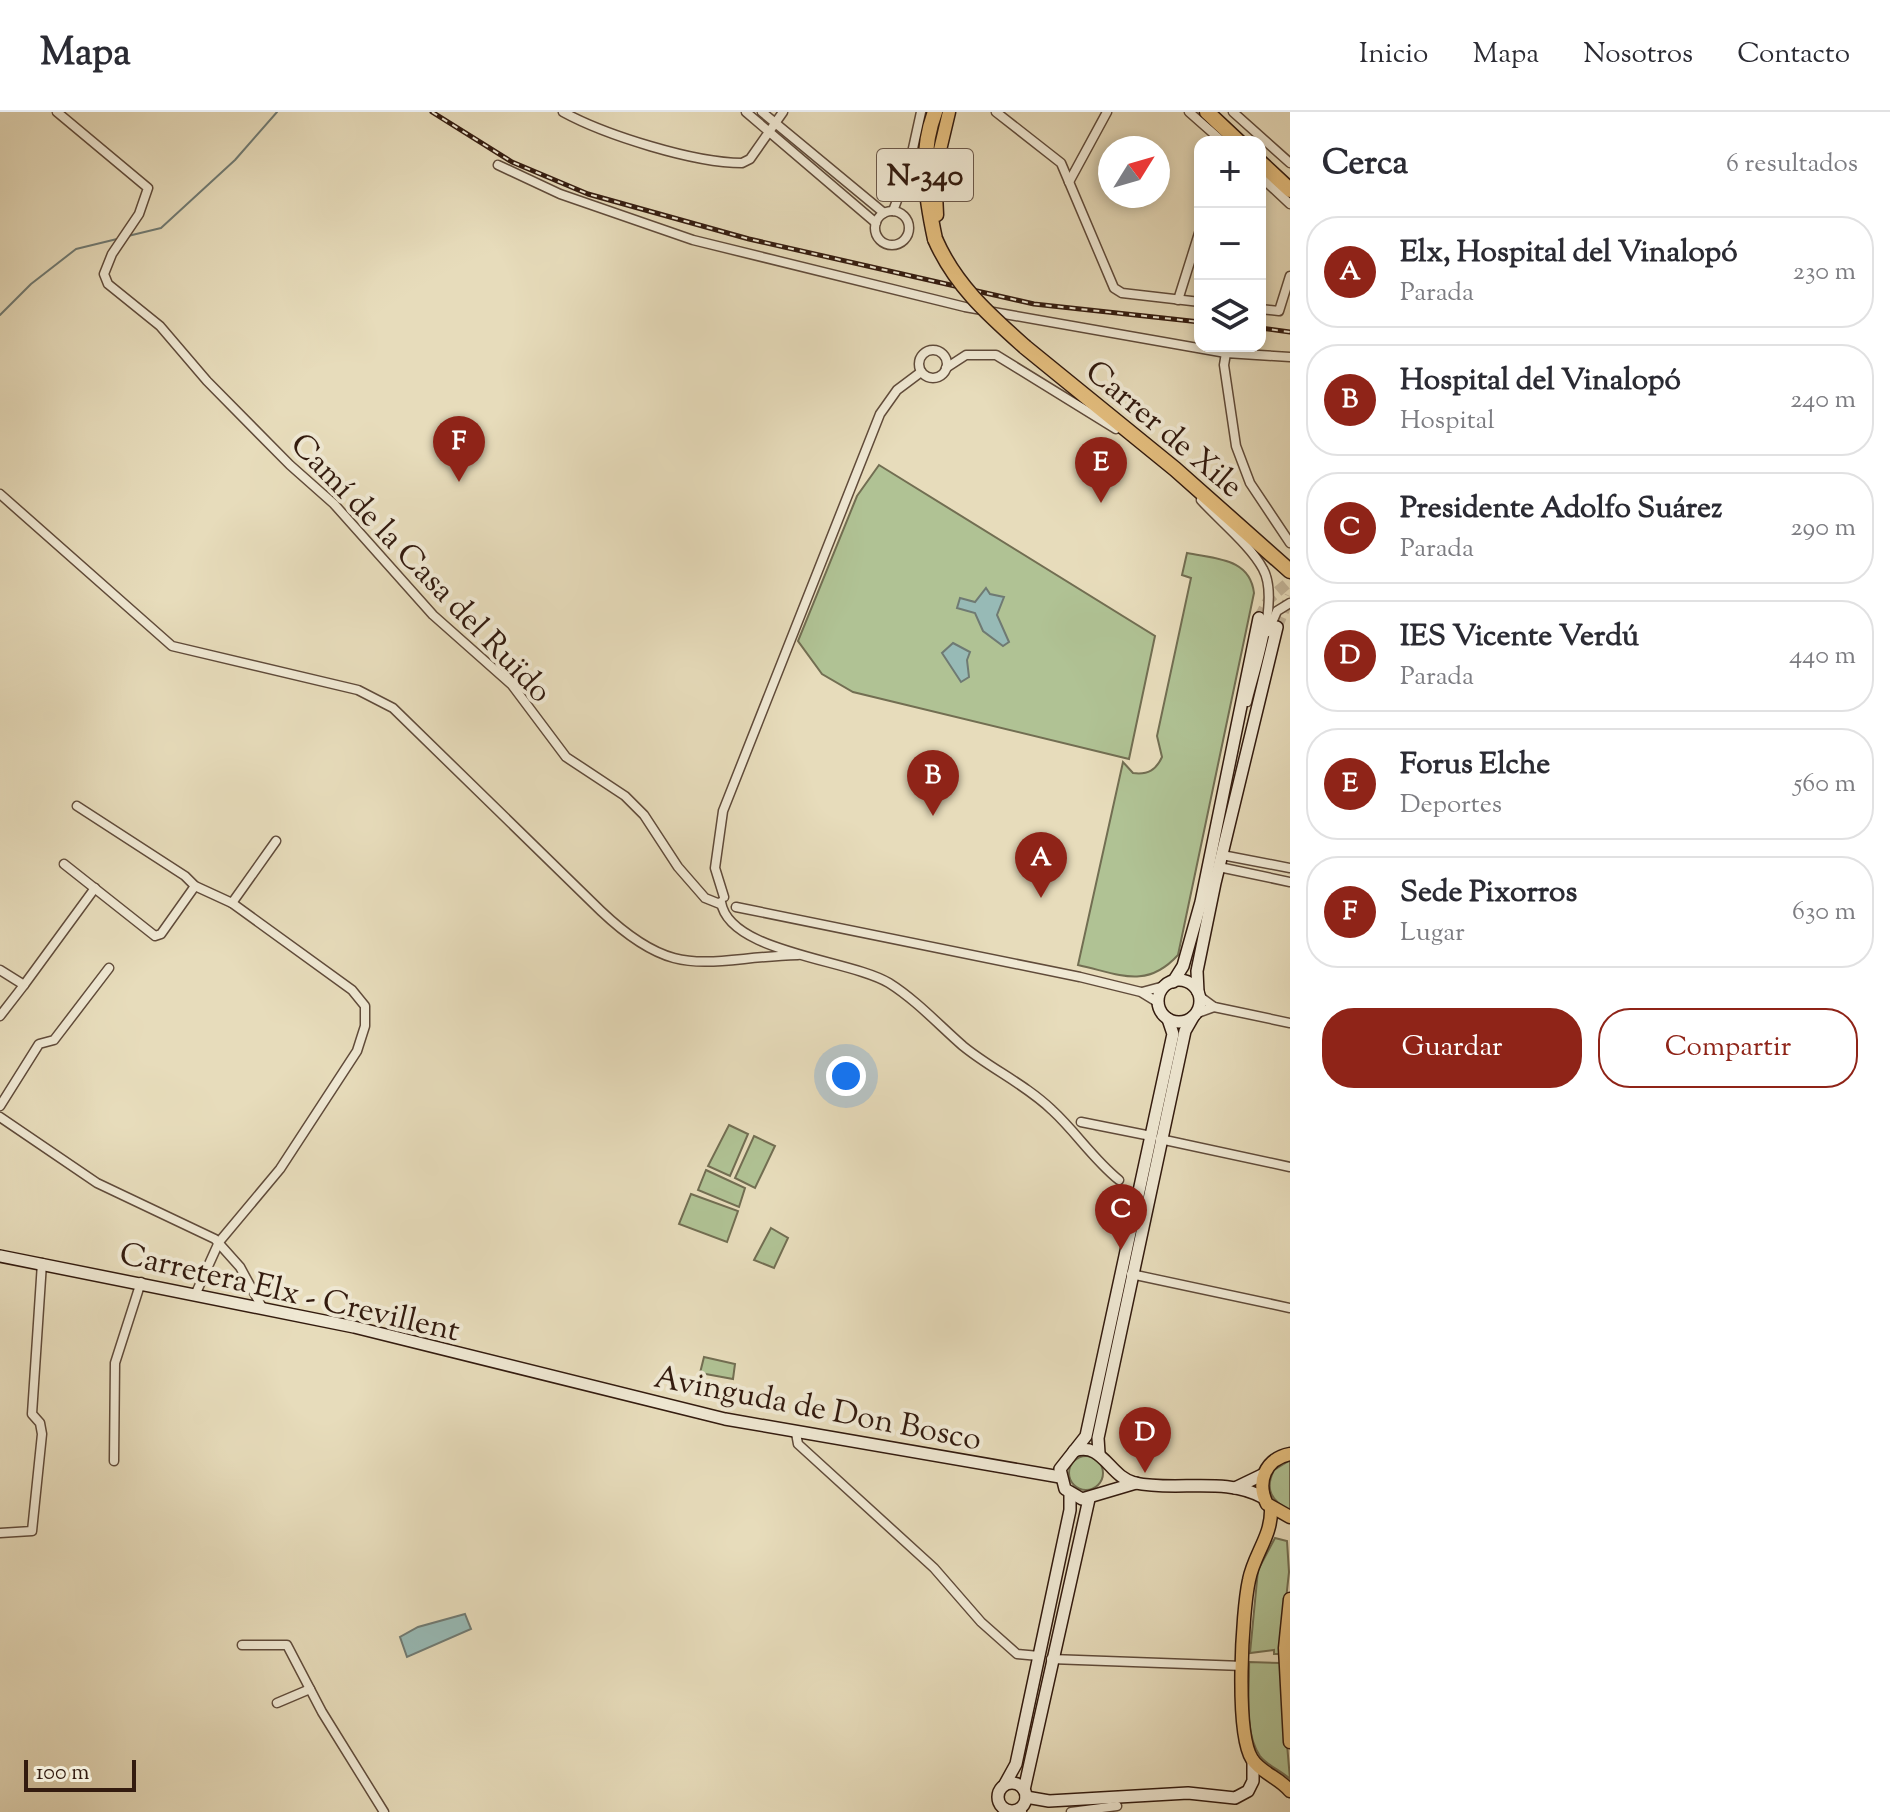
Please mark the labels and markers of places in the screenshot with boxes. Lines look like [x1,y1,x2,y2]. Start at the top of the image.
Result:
pin: F [433,416,485,482]
pin: E [1075,437,1127,503]
pin: B [907,750,959,816]
pin: A [1015,832,1067,898]
pin: C [1095,1184,1147,1250]
pin: D [1119,1407,1171,1473]

